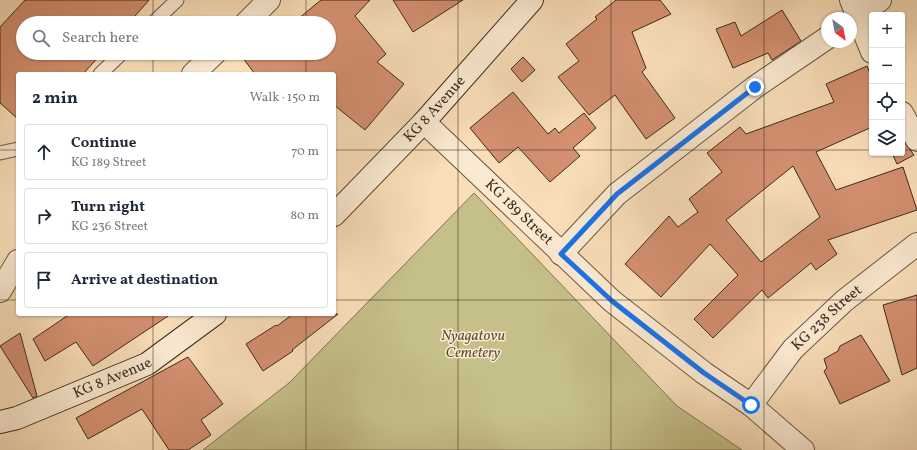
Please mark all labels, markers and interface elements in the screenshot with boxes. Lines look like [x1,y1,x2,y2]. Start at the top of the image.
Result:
north arrow [821,12,857,48]
map controls [869,12,905,156]
button: + [869,12,905,48]
search box [16,16,336,60]
icon: search [30,27,52,49]
text: Search here [62,28,139,49]
button: − [869,48,905,84]
street label: KG 8 Avenue [399,71,471,147]
route end [746,78,764,96]
button: locate [869,84,905,120]
text: 2 min [32,87,78,110]
text: Walk · 150 m [250,89,320,107]
button: layers [869,120,905,156]
text: Continue [71,133,136,154]
icon: ahead [33,141,55,163]
text: 70 m [291,143,319,161]
text: KG 189 Street [71,154,147,172]
street label: KG 189 Street [480,175,558,250]
text: Turn right [71,197,145,218]
icon: right [33,205,55,227]
text: 80 m [290,207,319,225]
text: KG 236 Street [71,218,148,236]
icon: arrive [33,269,55,291]
text: Arrive at destination [71,270,218,291]
street label: KG 238 Street [787,280,867,356]
park label: Nyagatovu Cemetery [441,326,505,364]
street label: KG 8 Avenue [70,353,157,404]
route start [742,396,760,414]

